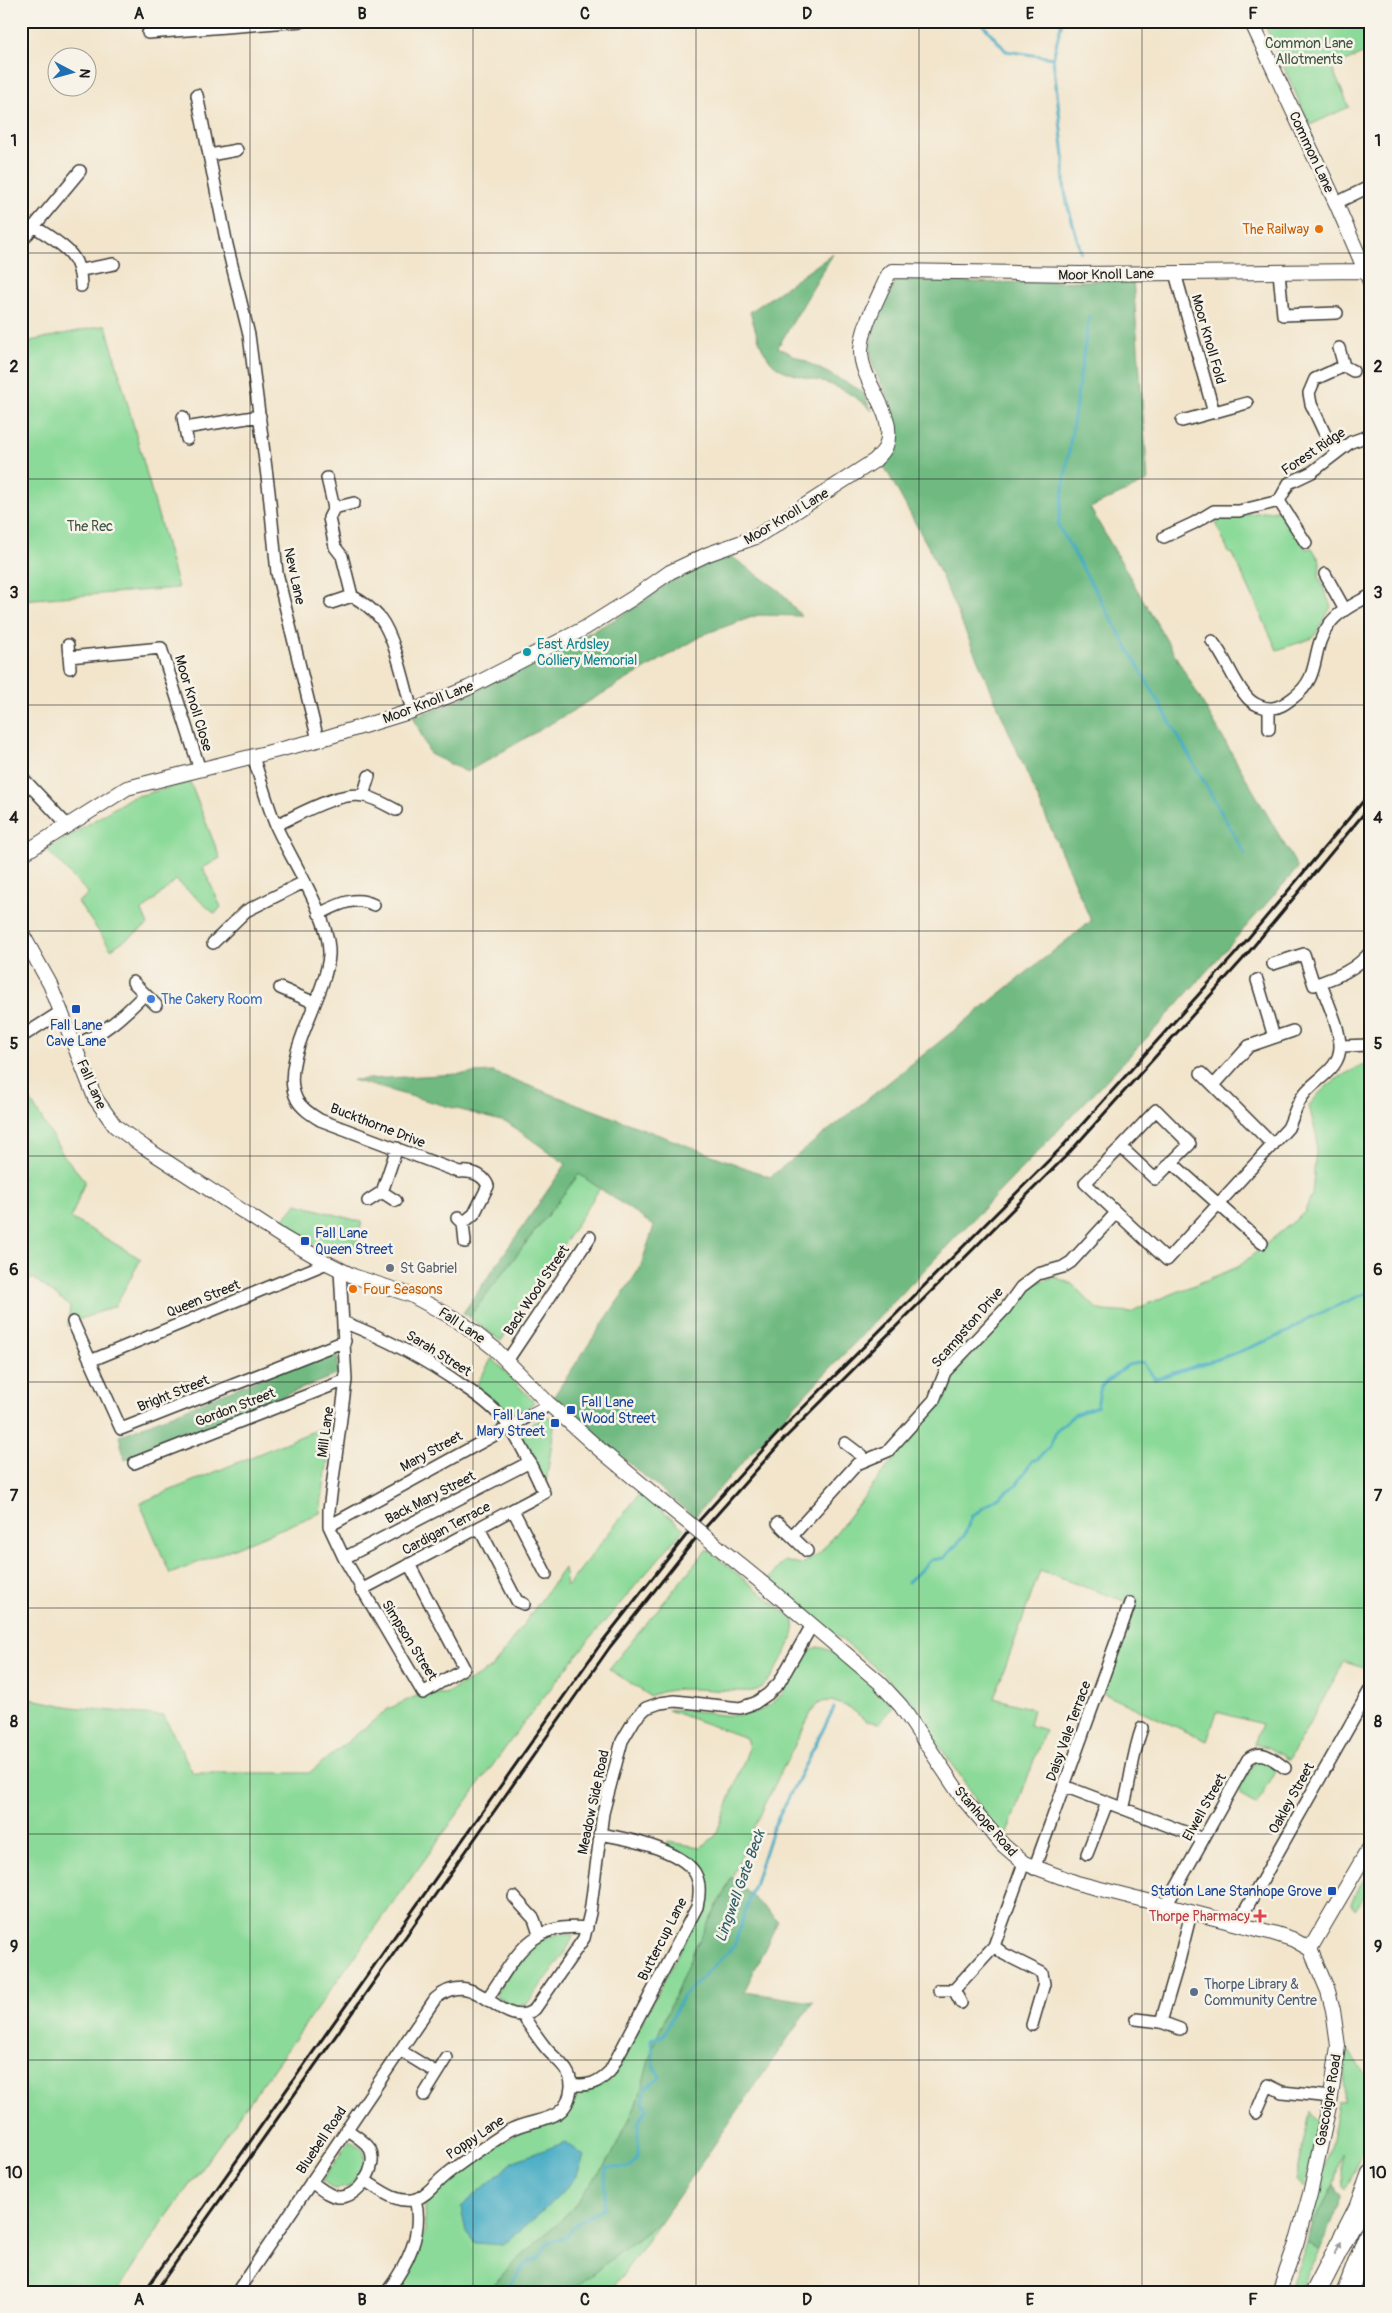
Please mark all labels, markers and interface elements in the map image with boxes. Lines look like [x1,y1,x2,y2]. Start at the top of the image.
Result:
text: A [134,4,145,24]
text: B [357,4,367,24]
text: C [580,4,590,24]
text: D [802,4,812,24]
text: E [1026,4,1035,24]
text: F [1248,4,1258,24]
park label: Common Lane Allotments [1265,35,1353,68]
north arrow [48,48,98,98]
text: N [75,68,93,79]
street label: Common Lane [1285,109,1338,196]
text: 1 [11,131,17,151]
text: 1 [1375,131,1381,151]
place label: The Railway [1242,221,1309,238]
marker: The Railway [1313,223,1325,235]
street label: Moor Knoll Lane [1058,265,1154,284]
street label: Moor Knoll Fold [1188,292,1229,386]
text: 2 [10,357,19,377]
text: 2 [1374,357,1383,377]
street label: Forest Ridge [1278,424,1348,479]
street label: Moor Knoll Lane [741,484,832,548]
park label: The Rec [67,518,113,535]
street label: New Lane [280,546,309,606]
text: 3 [10,583,19,603]
text: 3 [1374,583,1383,603]
place label: East Ardsley Colliery Memorial [537,636,637,669]
marker: East Ardsley Colliery Memorial [521,646,533,658]
street label: Moor Knoll Close [171,653,216,753]
street label: Moor Knoll Lane [380,677,476,728]
text: 4 [9,808,19,828]
text: 4 [1373,808,1383,828]
place label: The Cakery Room [161,991,262,1008]
marker: The Cakery Room [145,993,157,1005]
marker: Fall Lane Cave Lane [70,1003,82,1015]
place label: Fall Lane Cave Lane [46,1017,106,1050]
text: 5 [10,1034,19,1054]
text: 5 [1374,1034,1383,1054]
street label: Fall Lane [73,1057,110,1112]
street label: Buckthorne Drive [328,1100,428,1151]
place label: Fall Lane Queen Street [315,1225,393,1258]
marker: Fall Lane Queen Street [299,1235,311,1247]
street label: Back Wood Street [500,1242,573,1339]
text: 6 [9,1260,19,1280]
place label: St Gabriel [400,1260,457,1277]
text: 6 [1373,1260,1383,1280]
marker: St Gabriel [384,1262,396,1274]
street label: Queen Street [164,1276,243,1321]
place label: Four Seasons [363,1281,443,1298]
marker: Four Seasons [347,1283,359,1295]
street label: Scampston Drive [928,1284,1007,1371]
street label: Fall Lane [435,1304,488,1347]
street label: Sarah Street [403,1327,475,1380]
street label: Bright Street [135,1371,212,1416]
street label: Gordon Street [193,1384,278,1431]
place label: Fall Lane Wood Street [581,1394,656,1427]
marker: Fall Lane Wood Street [565,1404,577,1416]
street label: Mill Lane [314,1405,337,1459]
place label: Fall Lane Mary Street [476,1407,545,1440]
marker: Fall Lane Mary Street [549,1417,561,1429]
street label: Mary Street [397,1427,466,1475]
street label: Back Mary Street [382,1467,479,1527]
text: 7 [10,1486,19,1506]
text: 7 [1374,1486,1383,1506]
street label: Cardigan Terrace [399,1498,493,1559]
street label: Simpson Street [378,1597,441,1684]
street label: Daisy Vale Terrace [1042,1679,1095,1784]
text: 8 [10,1712,18,1732]
text: 8 [1374,1712,1382,1732]
street label: Meadow Side Road [574,1748,613,1856]
street label: Oakley Street [1265,1760,1318,1837]
street label: Elwell Street [1179,1770,1230,1844]
street label: Stanhope Road [950,1783,1021,1860]
water label: Lingwell Gate Beck [711,1826,770,1945]
place label: Station Lane Stanhope Grove [1150,1883,1322,1900]
marker: Station Lane Stanhope Grove [1326,1885,1338,1897]
street label: Buttercup Lane [634,1895,691,1984]
place label: Thorpe Pharmacy [1149,1908,1250,1925]
marker: Thorpe Pharmacy [1254,1910,1266,1922]
text: 9 [10,1937,18,1957]
text: 9 [1374,1937,1382,1957]
place label: Thorpe Library & Community Centre [1204,1976,1317,2009]
marker: Thorpe Library & Community Centre [1188,1986,1200,1998]
street label: Gascoigne Road [1312,2053,1345,2147]
street label: Bluebell Road [293,2103,350,2177]
street label: Poppy Lane [443,2112,508,2163]
text: 10 [5,2163,23,2183]
text: 10 [1369,2163,1387,2183]
one-way arrow [1334,2241,1342,2256]
text: A [134,2290,145,2310]
text: B [357,2290,367,2310]
text: C [580,2290,590,2310]
text: D [802,2290,812,2310]
text: E [1026,2290,1035,2310]
text: F [1248,2290,1258,2310]

